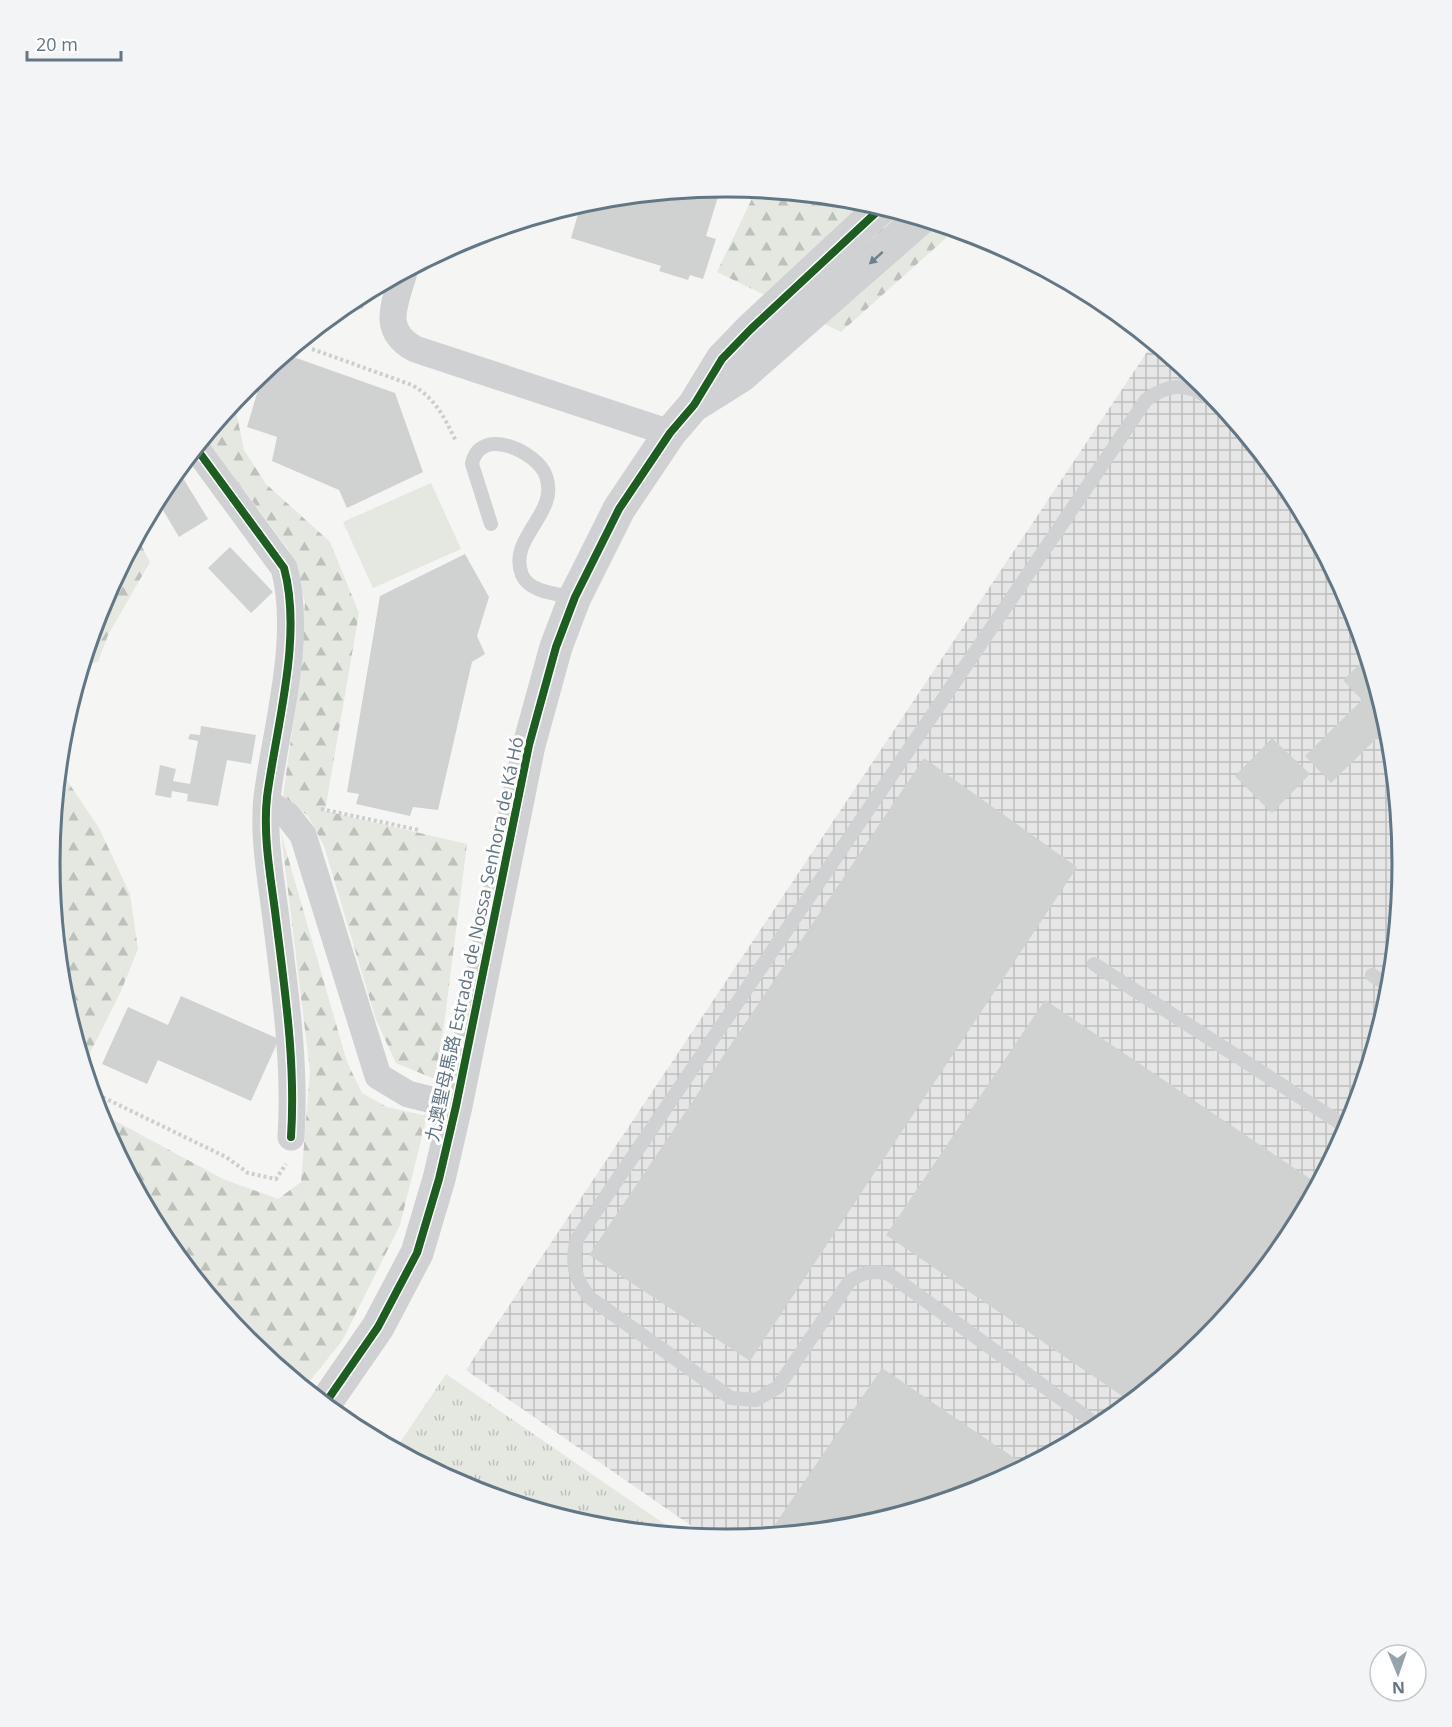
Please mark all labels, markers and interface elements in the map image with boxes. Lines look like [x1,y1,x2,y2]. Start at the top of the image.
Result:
scale bar [27,24,122,62]
text: 20 m [36,32,78,56]
one-way arrow [869,251,884,265]
street label: 九澳聖母馬路 Estrada de Nossa Senhora de Ká Hó [419,734,529,1144]
north arrow [1368,1643,1428,1703]
text: N [1392,1677,1405,1699]

